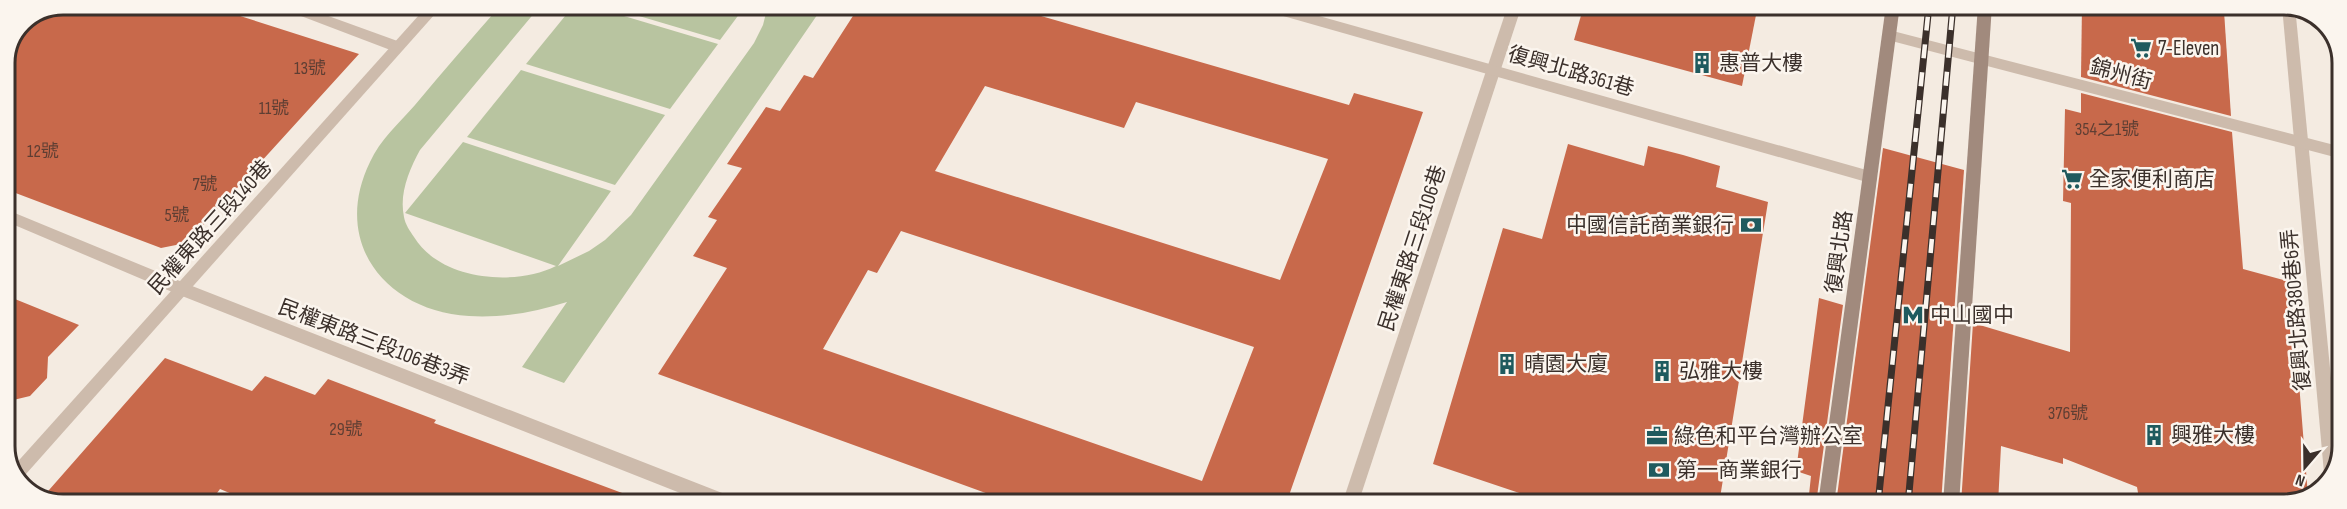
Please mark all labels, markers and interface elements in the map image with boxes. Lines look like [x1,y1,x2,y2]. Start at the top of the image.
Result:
supermarket icon: 7-Eleven [2129,36,2153,60]
place label: 7-Eleven [2158,36,2219,61]
street label: 復興北路361巷 [1505,42,1637,101]
building icon: 惠普大樓 [1690,51,1714,75]
place label: 惠普大樓 [1719,51,1803,76]
street label: 錦州街 [2087,54,2155,95]
house number: 13號 [294,58,326,79]
house number: 11號 [259,98,289,119]
house number: 354之1號 [2075,119,2139,140]
house number: 12號 [27,141,59,162]
street label: 民權東路三段140巷 [143,155,277,300]
street label: 民權東路三段106巷 [1374,162,1451,334]
supermarket icon: 全家便利商店 [2060,167,2084,191]
place label: 全家便利商店 [2089,167,2215,192]
house number: 7號 [192,174,218,195]
house number: 5號 [164,205,190,226]
street label: 復興北路 [1821,209,1858,295]
place label: 中國信託商業銀行 [1566,213,1734,238]
bank icon: 中國信託商業銀行 [1739,213,1763,237]
street label: 復興北路380巷6弄 [2277,228,2316,392]
street label: 民權東路三段106巷3弄 [275,294,473,390]
metro station icon: 中山國中 [1901,303,1925,327]
place label: 中山國中 [1930,303,2014,328]
building icon: 晴園大廈 [1495,352,1519,376]
place label: 晴園大廈 [1524,352,1608,377]
building icon: 弘雅大樓 [1650,359,1674,383]
place label: 弘雅大樓 [1679,359,1763,384]
house number: 376號 [2048,403,2088,424]
house number: 29號 [329,419,363,440]
building icon: 興雅大樓 [2142,423,2166,447]
place label: 興雅大樓 [2171,423,2255,448]
office icon: 綠色和平台灣辦公室 [1645,424,1669,448]
place label: 綠色和平台灣辦公室 [1674,424,1863,449]
north arrow [2275,437,2335,497]
bank icon: 第一商業銀行 [1647,458,1671,482]
place label: 第一商業銀行 [1676,458,1802,483]
text: N [2293,469,2308,490]

